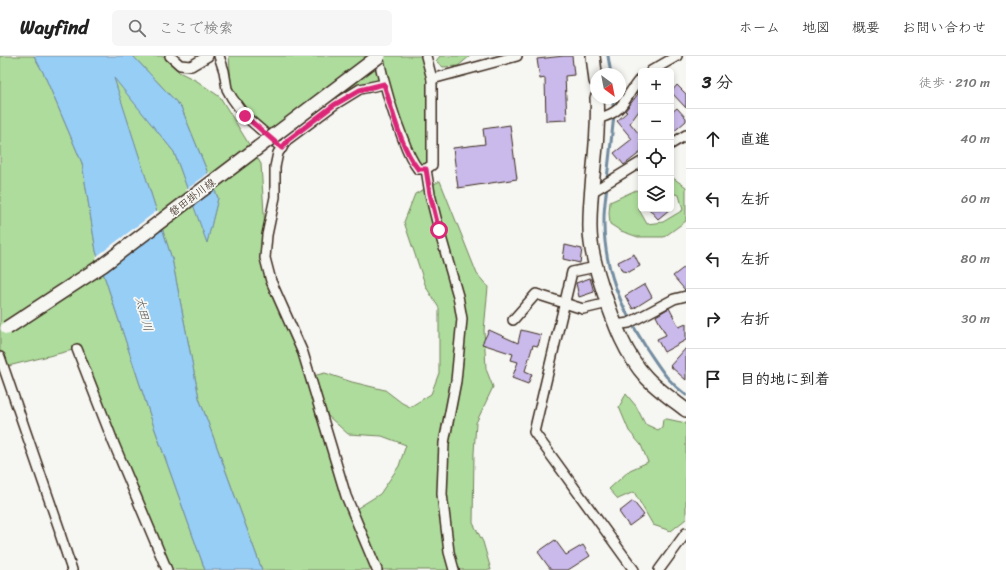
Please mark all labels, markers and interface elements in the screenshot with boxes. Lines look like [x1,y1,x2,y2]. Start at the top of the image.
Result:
search box [112,10,392,46]
text: Wayfind [20,11,88,44]
text: ここで検索 [158,15,233,41]
text: ホーム [739,15,780,40]
text: 地図 [802,15,830,40]
text: 概要 [852,15,880,40]
text: お問い合わせ [902,15,986,40]
icon: search [126,17,148,39]
text: 3 分 [702,67,733,97]
north arrow [590,68,626,104]
map controls [638,68,674,212]
button: + [638,68,674,104]
text: 徒歩 · 210 m [919,71,990,94]
button: − [638,104,674,140]
route end [236,107,254,125]
text: 直進 [740,126,770,152]
text: 40 m [960,127,990,150]
icon: ahead [702,128,724,150]
button: locate [638,140,674,176]
street label: 磐田掛川線 [165,173,220,222]
button: layers [638,176,674,212]
text: 左折 [740,186,770,212]
text: 60 m [961,187,990,210]
icon: left [702,188,724,210]
route start [430,221,448,239]
text: 左折 [740,246,770,272]
text: 80 m [961,247,990,270]
icon: left [702,248,724,270]
water label: 太田川 [129,294,159,334]
text: 右折 [740,306,770,332]
text: 30 m [961,307,990,330]
icon: right [702,308,724,330]
text: 目的地に到着 [740,366,830,392]
icon: arrive [702,368,724,390]

